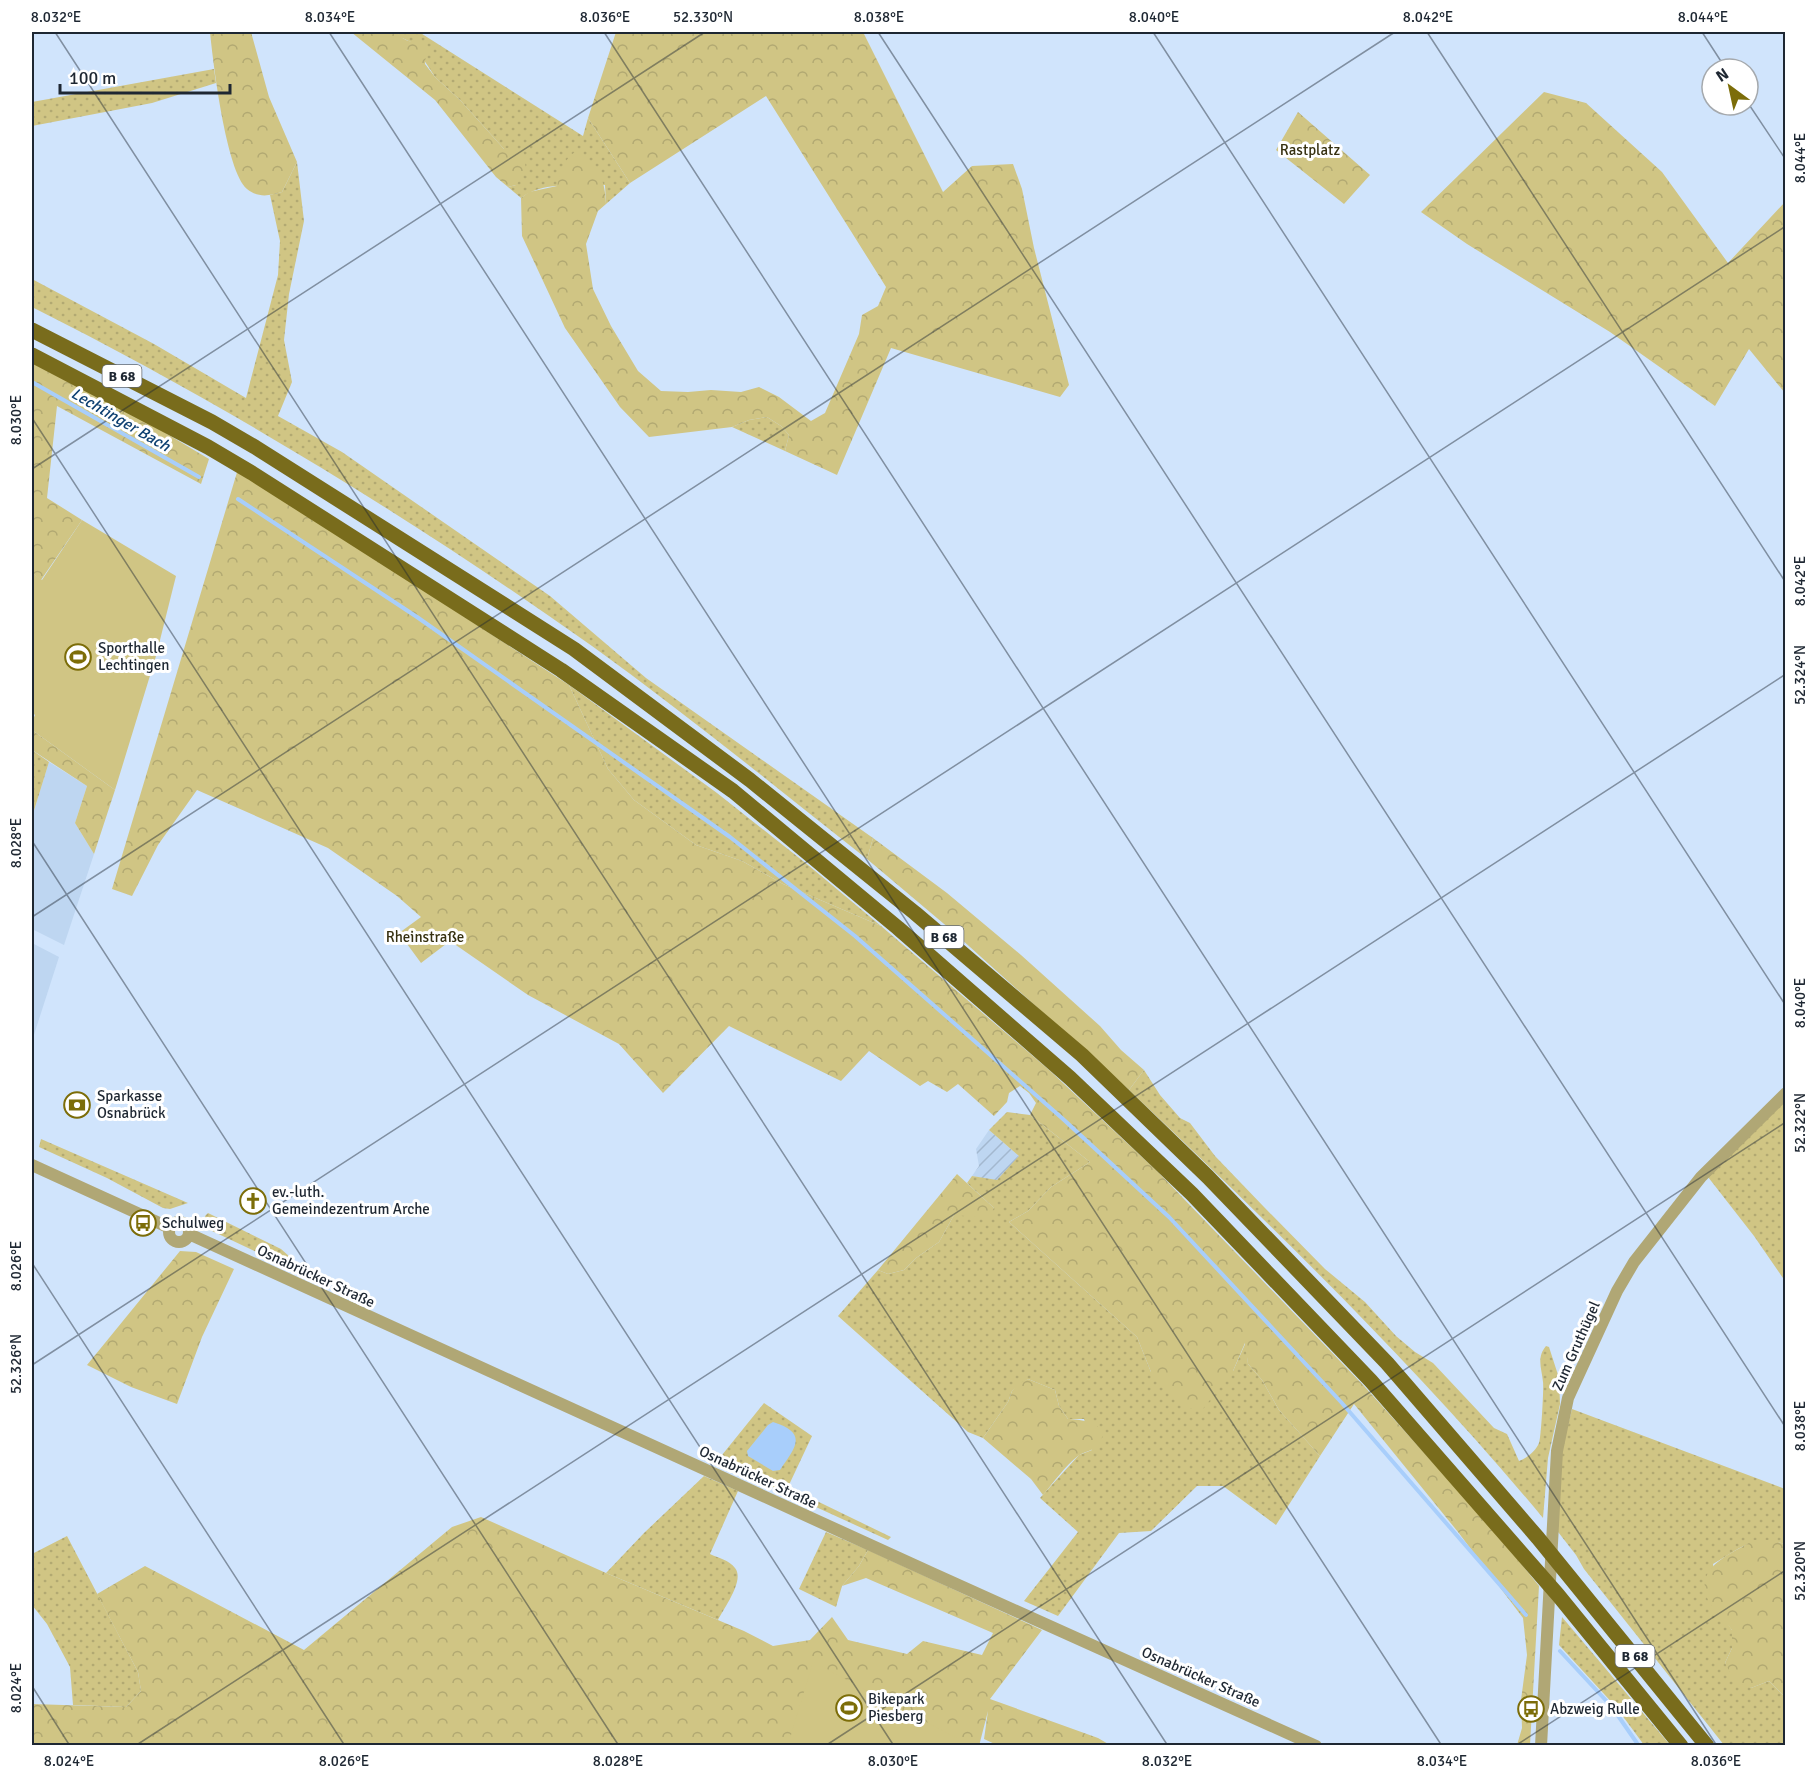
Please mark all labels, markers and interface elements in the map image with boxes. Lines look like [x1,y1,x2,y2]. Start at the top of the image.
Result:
text: 8.032°E [31,8,81,26]
text: 8.034°E [305,8,355,26]
text: 8.036°E [580,8,630,26]
text: 52.330°N [673,8,733,26]
text: 8.038°E [854,8,904,26]
text: 8.040°E [1129,8,1179,26]
text: 8.042°E [1403,8,1453,26]
text: 8.044°E [1678,8,1728,26]
scale bar [60,57,230,95]
north arrow [1700,57,1760,117]
text: N [1712,64,1732,87]
text: 100 m [69,67,116,89]
text: 8.044°E [1791,133,1809,183]
park label: Rastplatz [1280,141,1340,159]
road number: B 68 [102,365,142,387]
water label: Lechtinger Bach [68,383,175,457]
text: 8.030°E [7,395,25,445]
text: 8.042°E [1791,556,1809,606]
place label: Sporthalle Lechtingen [98,639,169,674]
sports icon: Sporthalle Lechtingen [63,642,93,672]
text: 52.324°N [1791,645,1809,705]
text: 8.028°E [7,818,25,868]
road number: B 68 [924,926,964,948]
park label: Rheinstraße [386,928,464,946]
text: 8.040°E [1791,978,1809,1028]
place label: Sparkasse Osnabrück [97,1087,166,1122]
bank icon: Sparkasse Osnabrück [62,1090,92,1120]
text: 52.322°N [1791,1093,1809,1153]
place label: ev.-luth. Gemeindezentrum Arche [272,1183,430,1218]
church icon: ev.-luth. Gemeindezentrum Arche [238,1186,268,1216]
bus stop icon: Schulweg [128,1208,158,1238]
place label: Schulweg [162,1214,224,1232]
text: 8.026°E [7,1241,25,1291]
street label: Osnabrücker Straße [254,1241,378,1311]
street label: Zum Gruthügel [1548,1298,1604,1394]
text: 52.326°N [7,1334,25,1394]
text: 8.038°E [1791,1401,1809,1451]
street label: Osnabrücker Straße [696,1442,820,1512]
text: 52.320°N [1791,1541,1809,1601]
street label: Osnabrücker Straße [1139,1643,1263,1711]
road number: B 68 [1616,1645,1654,1667]
text: 8.024°E [7,1663,25,1713]
place label: Bikepark Piesberg [868,1690,925,1725]
sports icon: Bikepark Piesberg [834,1693,864,1723]
bus stop icon: Abzweig Rulle [1516,1694,1546,1724]
place label: Abzweig Rulle [1550,1700,1640,1718]
text: 8.024°E [44,1752,94,1770]
text: 8.026°E [319,1752,369,1770]
text: 8.028°E [593,1752,643,1770]
text: 8.030°E [868,1752,918,1770]
text: 8.032°E [1142,1752,1192,1770]
text: 8.034°E [1417,1752,1467,1770]
text: 8.036°E [1691,1752,1741,1770]

